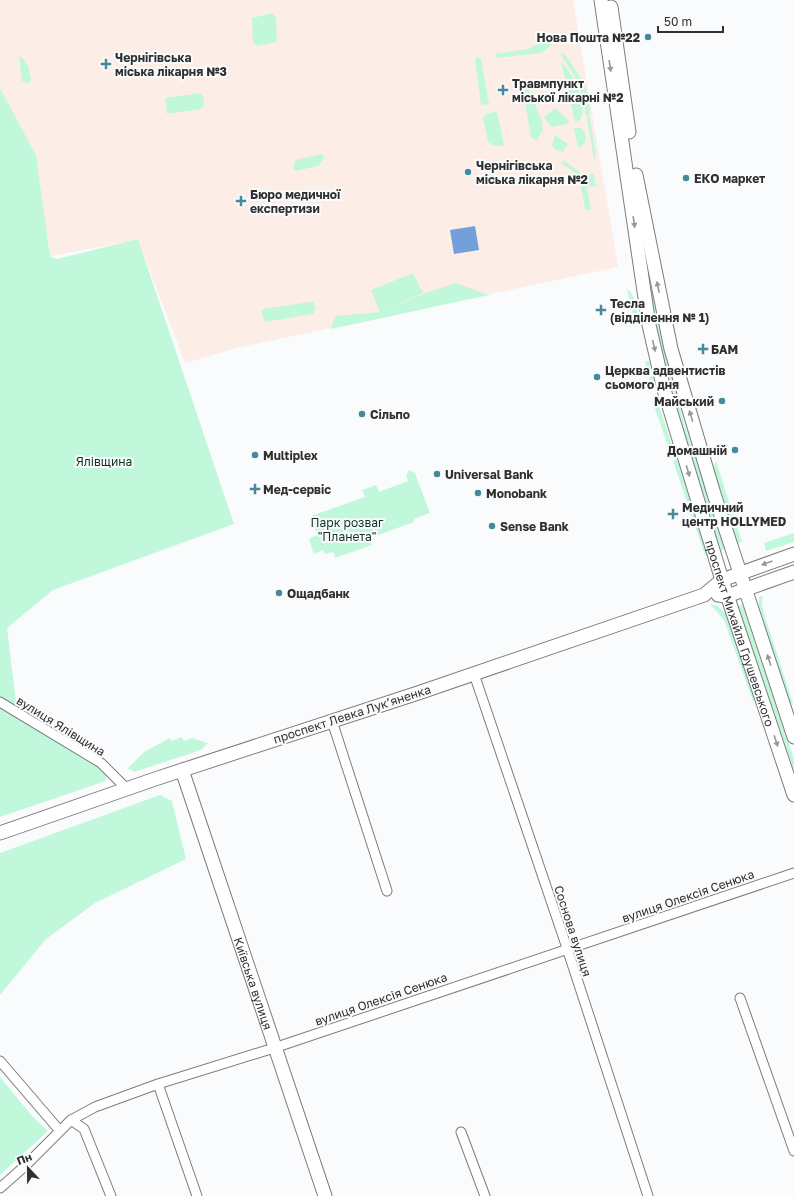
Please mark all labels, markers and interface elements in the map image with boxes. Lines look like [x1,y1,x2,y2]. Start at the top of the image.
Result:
scale bar [658,8,723,34]
text: 50 m [664,14,692,29]
place label: Нова Пошта №22 [537,30,640,45]
marker: Нова Пошта №22 [643,32,653,42]
place label: Чернігівська міська лікарня №3 [115,50,227,79]
marker: Чернігівська міська лікарня №3 [100,58,112,70]
one-way arrow [607,60,613,72]
place label: Травмпункт міської лікарні №2 [512,76,624,105]
marker: Травмпункт міської лікарні №2 [497,84,509,96]
place label: Чернігівська міська лікарня №2 [476,158,588,187]
marker: Чернігівська міська лікарня №2 [463,167,473,177]
place label: ЕКО маркет [694,171,765,186]
marker: ЕКО маркет [681,173,691,183]
place label: Бюро медичної експертизи [250,187,341,216]
marker: Бюро медичної експертизи [235,195,247,207]
one-way arrow [632,216,638,229]
one-way arrow [655,281,661,293]
place label: Тесла (відділення № 1) [610,296,709,325]
marker: Тесла (відділення № 1) [595,304,607,316]
one-way arrow [651,339,657,352]
place label: БАМ [711,342,738,357]
marker: БАМ [698,344,708,354]
place label: Церква адвентистів сьомого дня [605,363,725,392]
marker: Церква адвентистів сьомого дня [592,372,602,382]
place label: Майський [654,394,714,409]
marker: Майський [717,396,727,406]
place label: Сільпо [370,407,410,422]
marker: Сільпо [357,409,367,419]
one-way arrow [688,410,694,422]
place label: Домашній [667,443,727,458]
marker: Домашній [730,445,740,455]
place label: Multiplex [263,448,318,463]
marker: Multiplex [250,450,260,460]
park label: Ялівщина [76,454,132,469]
one-way arrow [685,465,691,477]
place label: Universal Bank [445,467,533,482]
marker: Universal Bank [432,469,442,479]
place label: Мед-сервіс [263,482,331,497]
marker: Мед-сервіс [250,484,260,494]
place label: Monobank [486,486,547,501]
marker: Monobank [473,488,483,498]
place label: Медичний центр HOLLYMED [682,500,787,529]
marker: Медичний центр HOLLYMED [667,508,679,520]
park label: Парк розваг "Планета" [310,515,384,544]
place label: Sense Bank [500,519,569,534]
marker: Sense Bank [487,521,497,531]
street label: проспект Михайла Грушевського [703,538,778,728]
one-way arrow [761,560,773,566]
place label: Ощадбанк [287,586,350,601]
marker: Ощадбанк [274,588,284,598]
one-way arrow [766,654,772,666]
street label: проспект Левка Лукʼяненка [271,681,433,747]
street label: вулиця Ялівщина [14,693,108,759]
one-way arrow [774,735,780,747]
street label: вулиця Олексія Сенюка [620,866,756,926]
street label: Соснова вулиця [551,884,595,978]
street label: Київська вулиця [231,935,276,1032]
street label: вулиця Олексія Сенюка [313,969,449,1029]
north arrow [8,1148,48,1188]
text: Пн [15,1149,34,1167]

